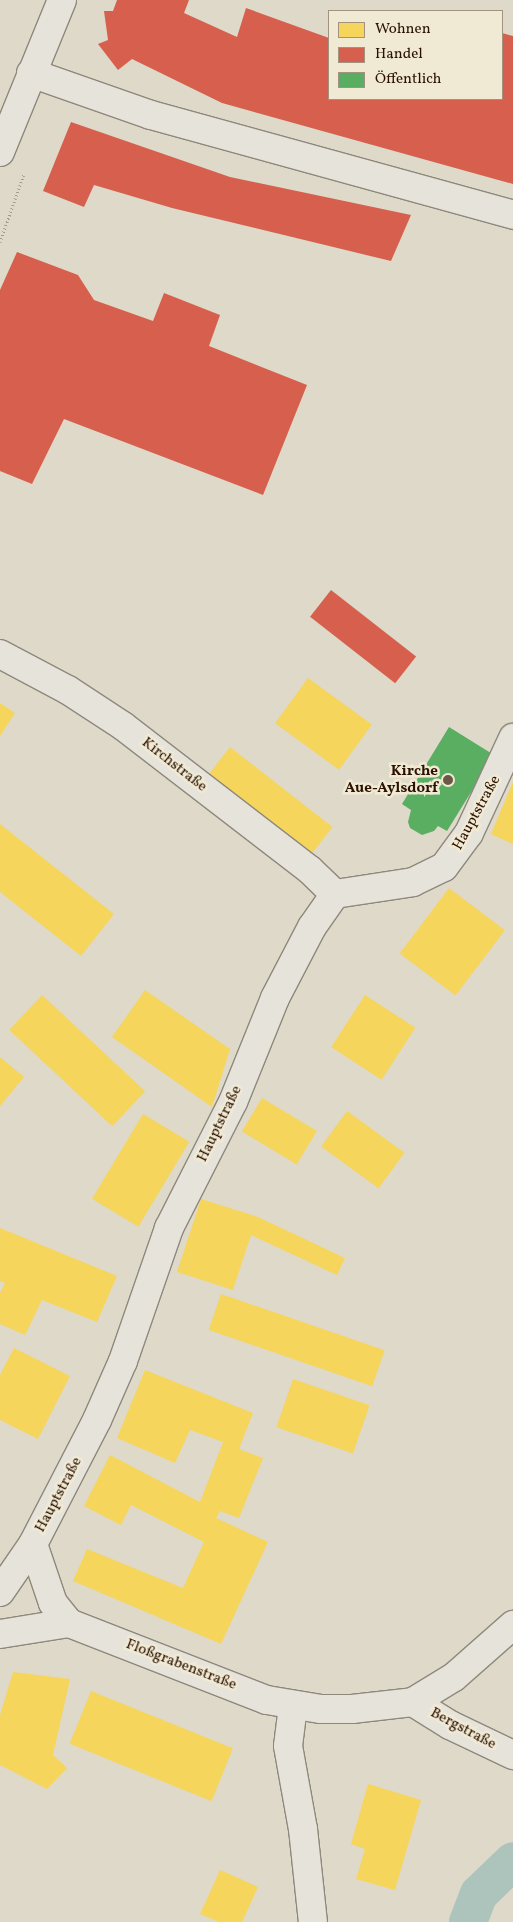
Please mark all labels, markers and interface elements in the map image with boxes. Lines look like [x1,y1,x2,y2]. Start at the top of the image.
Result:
legend [328,10,503,100]
text: Wohnen [375,19,431,40]
text: Handel [375,44,423,65]
text: Öffentlich [375,69,442,90]
street label: Kirchstraße [138,734,210,796]
place label: Kirche Aue-Aylsdorf [345,762,438,797]
street label: Hauptstraße [449,773,505,853]
marker: Kirche Aue-Aylsdorf [442,774,454,786]
street label: Hauptstraße [194,1083,246,1165]
street label: Hauptstraße [32,1454,86,1536]
street label: Floßgrabenstraße [123,1636,239,1694]
street label: Bergstraße [427,1704,499,1754]

